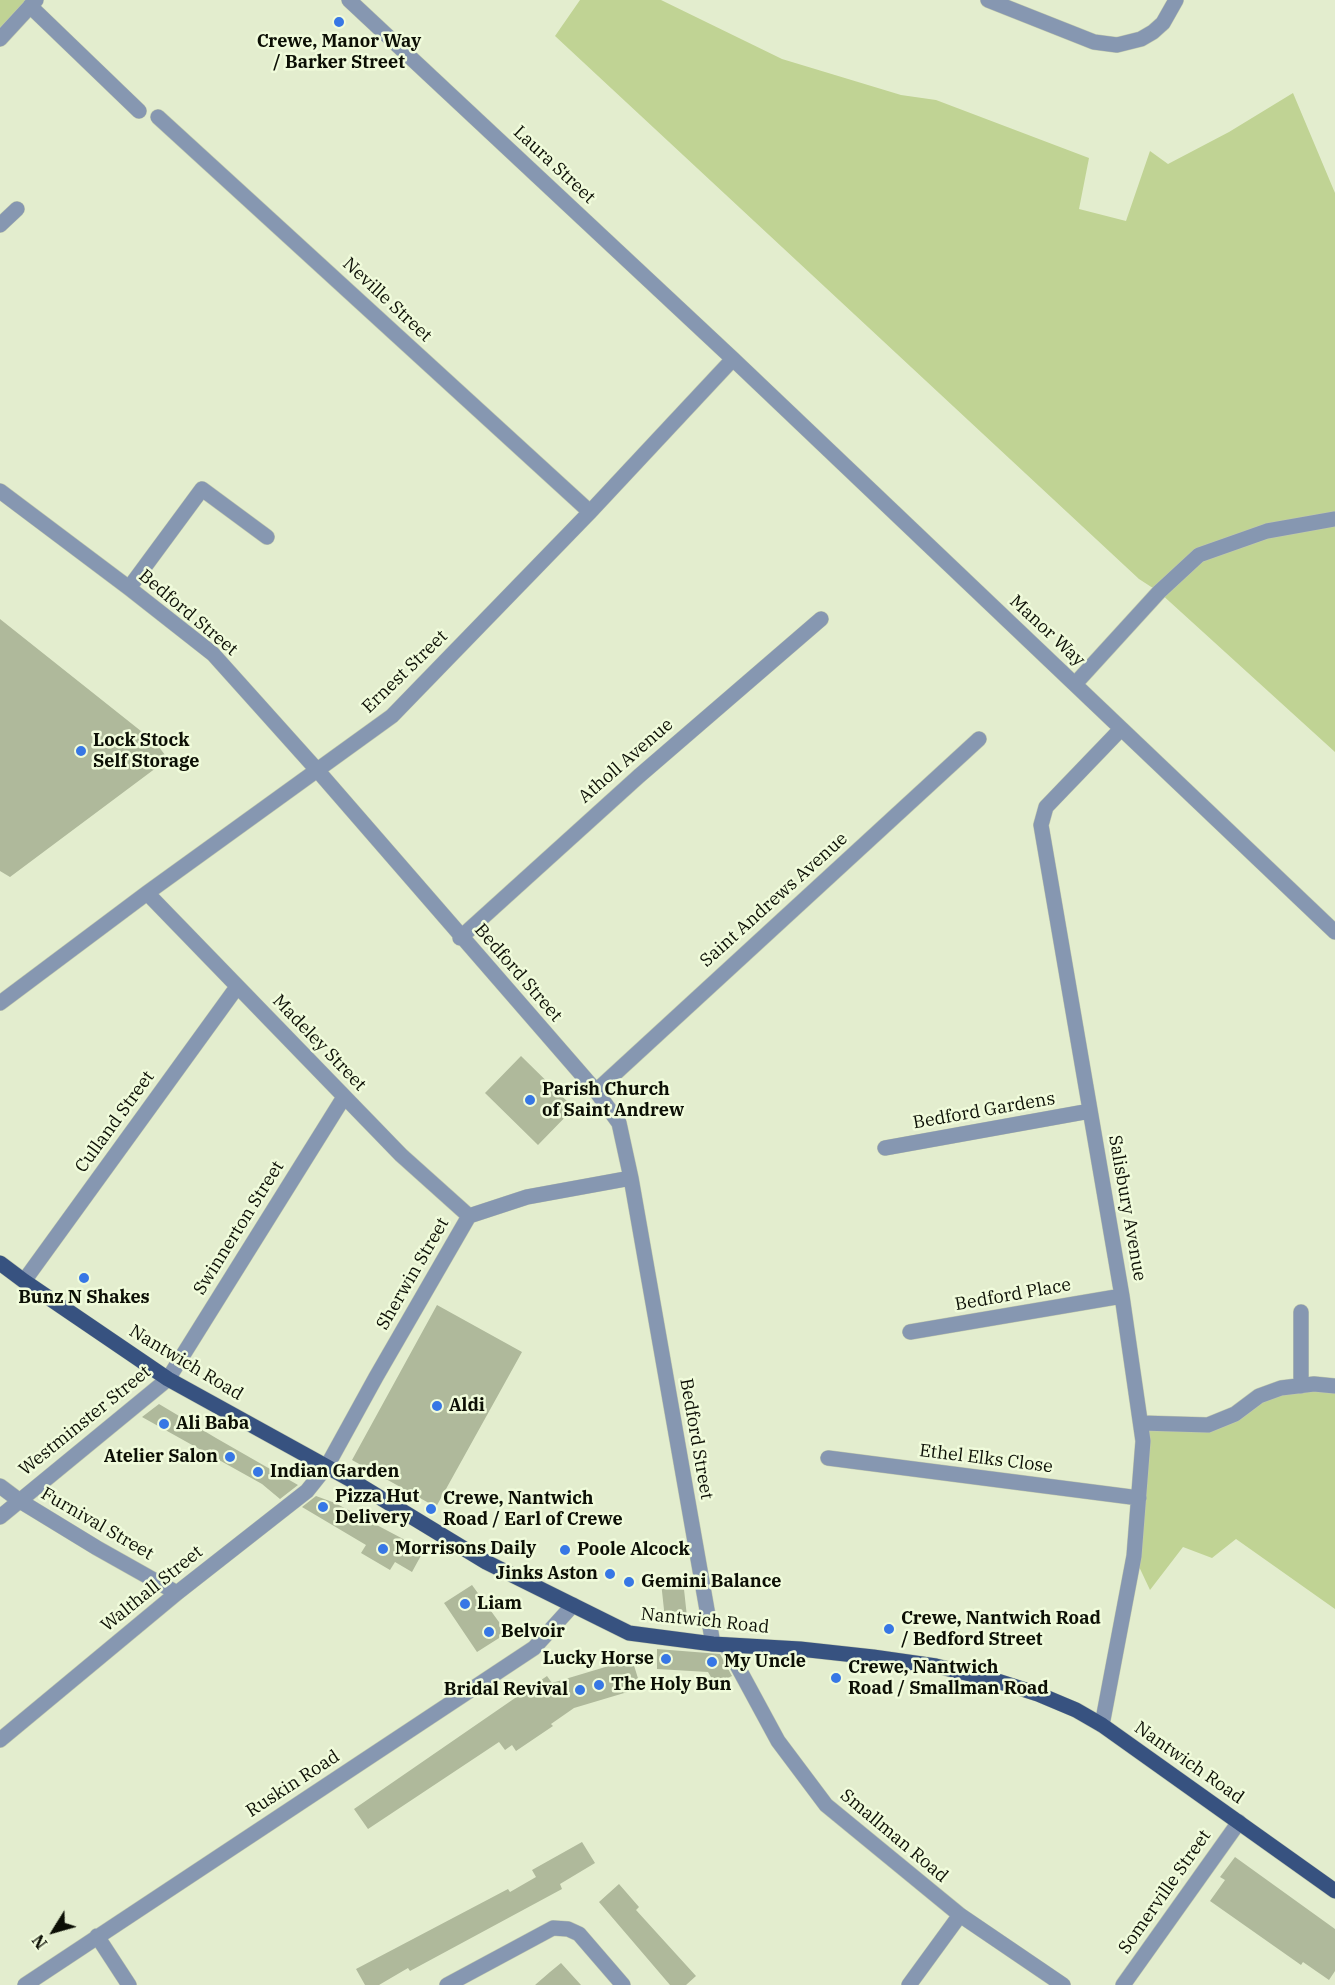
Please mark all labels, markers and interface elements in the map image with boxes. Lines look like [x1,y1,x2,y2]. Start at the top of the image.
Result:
marker: Crewe, Manor Way / Barker Street [332,15,346,29]
place label: Crewe, Manor Way / Barker Street [257,31,421,74]
street label: Laura Street [509,122,599,208]
street label: Neville Street [338,253,436,347]
street label: Bedford Street [134,565,242,661]
street label: Manor Way [1005,591,1089,671]
street label: Ernest Street [358,626,452,718]
street label: Atholl Avenue [574,714,678,808]
place label: Lock Stock Self Storage [93,730,199,772]
marker: Lock Stock Self Storage [74,744,88,758]
street label: Saint Andrews Avenue [696,828,852,972]
street label: Bedford Street [470,920,566,1026]
street label: Madeley Street [268,990,370,1096]
street label: Culland Street [71,1067,159,1177]
place label: Parish Church of Saint Andrew [542,1079,684,1122]
street label: Bedford Gardens [911,1088,1057,1134]
marker: Parish Church of Saint Andrew [523,1093,537,1107]
street label: Salisbury Avenue [1104,1133,1150,1283]
street label: Swinnerton Street [189,1157,289,1299]
street label: Sherwin Street [372,1214,454,1334]
marker: Bunz N Shakes [77,1271,91,1285]
street label: Bedford Place [953,1274,1073,1316]
place label: Bunz N Shakes [18,1287,150,1309]
street label: Nantwich Road [125,1321,247,1405]
street label: Westminster Street [15,1361,155,1481]
street label: Bedford Street [675,1377,717,1501]
place label: Aldi [449,1395,485,1417]
marker: Aldi [430,1399,444,1413]
place label: Ali Baba [176,1413,249,1435]
marker: Ali Baba [157,1417,171,1431]
street label: Ethel Elks Close [918,1440,1054,1478]
place label: Atelier Salon [104,1446,218,1468]
marker: Atelier Salon [223,1450,237,1464]
place label: Indian Garden [270,1461,399,1483]
marker: Indian Garden [251,1465,265,1479]
street label: Furnival Street [37,1483,157,1565]
place label: Pizza Hut Delivery [335,1486,419,1528]
place label: Crewe, Nantwich Road / Earl of Crewe [443,1488,623,1530]
marker: Pizza Hut Delivery [316,1500,330,1514]
marker: Crewe, Nantwich Road / Earl of Crewe [424,1502,438,1516]
place label: Morrisons Daily [395,1538,536,1560]
place label: Poole Alcock [577,1539,690,1561]
street label: Walthall Street [97,1541,207,1637]
marker: Morrisons Daily [376,1542,390,1556]
marker: Poole Alcock [558,1543,572,1557]
place label: Jinks Aston [496,1563,598,1585]
marker: Jinks Aston [603,1567,617,1581]
place label: Gemini Balance [641,1571,782,1593]
marker: Gemini Balance [622,1575,636,1589]
place label: Liam [477,1593,522,1615]
marker: Liam [458,1597,472,1611]
street label: Nantwich Road [640,1604,770,1638]
place label: Crewe, Nantwich Road / Bedford Street [901,1608,1101,1650]
place label: Belvoir [501,1621,565,1643]
marker: Crewe, Nantwich Road / Bedford Street [882,1622,896,1636]
marker: Belvoir [482,1625,496,1639]
place label: Lucky Horse [543,1648,654,1670]
place label: My Uncle [724,1651,806,1673]
marker: Lucky Horse [659,1652,673,1666]
marker: My Uncle [705,1655,719,1669]
place label: Crewe, Nantwich Road / Smallman Road [848,1657,1049,1700]
marker: Crewe, Nantwich Road / Smallman Road [829,1671,843,1685]
place label: The Holy Bun [611,1674,732,1696]
marker: The Holy Bun [592,1678,606,1692]
place label: Bridal Revival [444,1679,568,1701]
marker: Bridal Revival [573,1683,587,1697]
street label: Nantwich Road [1130,1717,1248,1809]
street label: Ruskin Road [242,1746,344,1822]
street label: Smallman Road [836,1785,952,1887]
street label: Somerville Street [1114,1826,1216,1958]
north arrow [24,1901,84,1961]
text: N [28,1931,51,1953]

